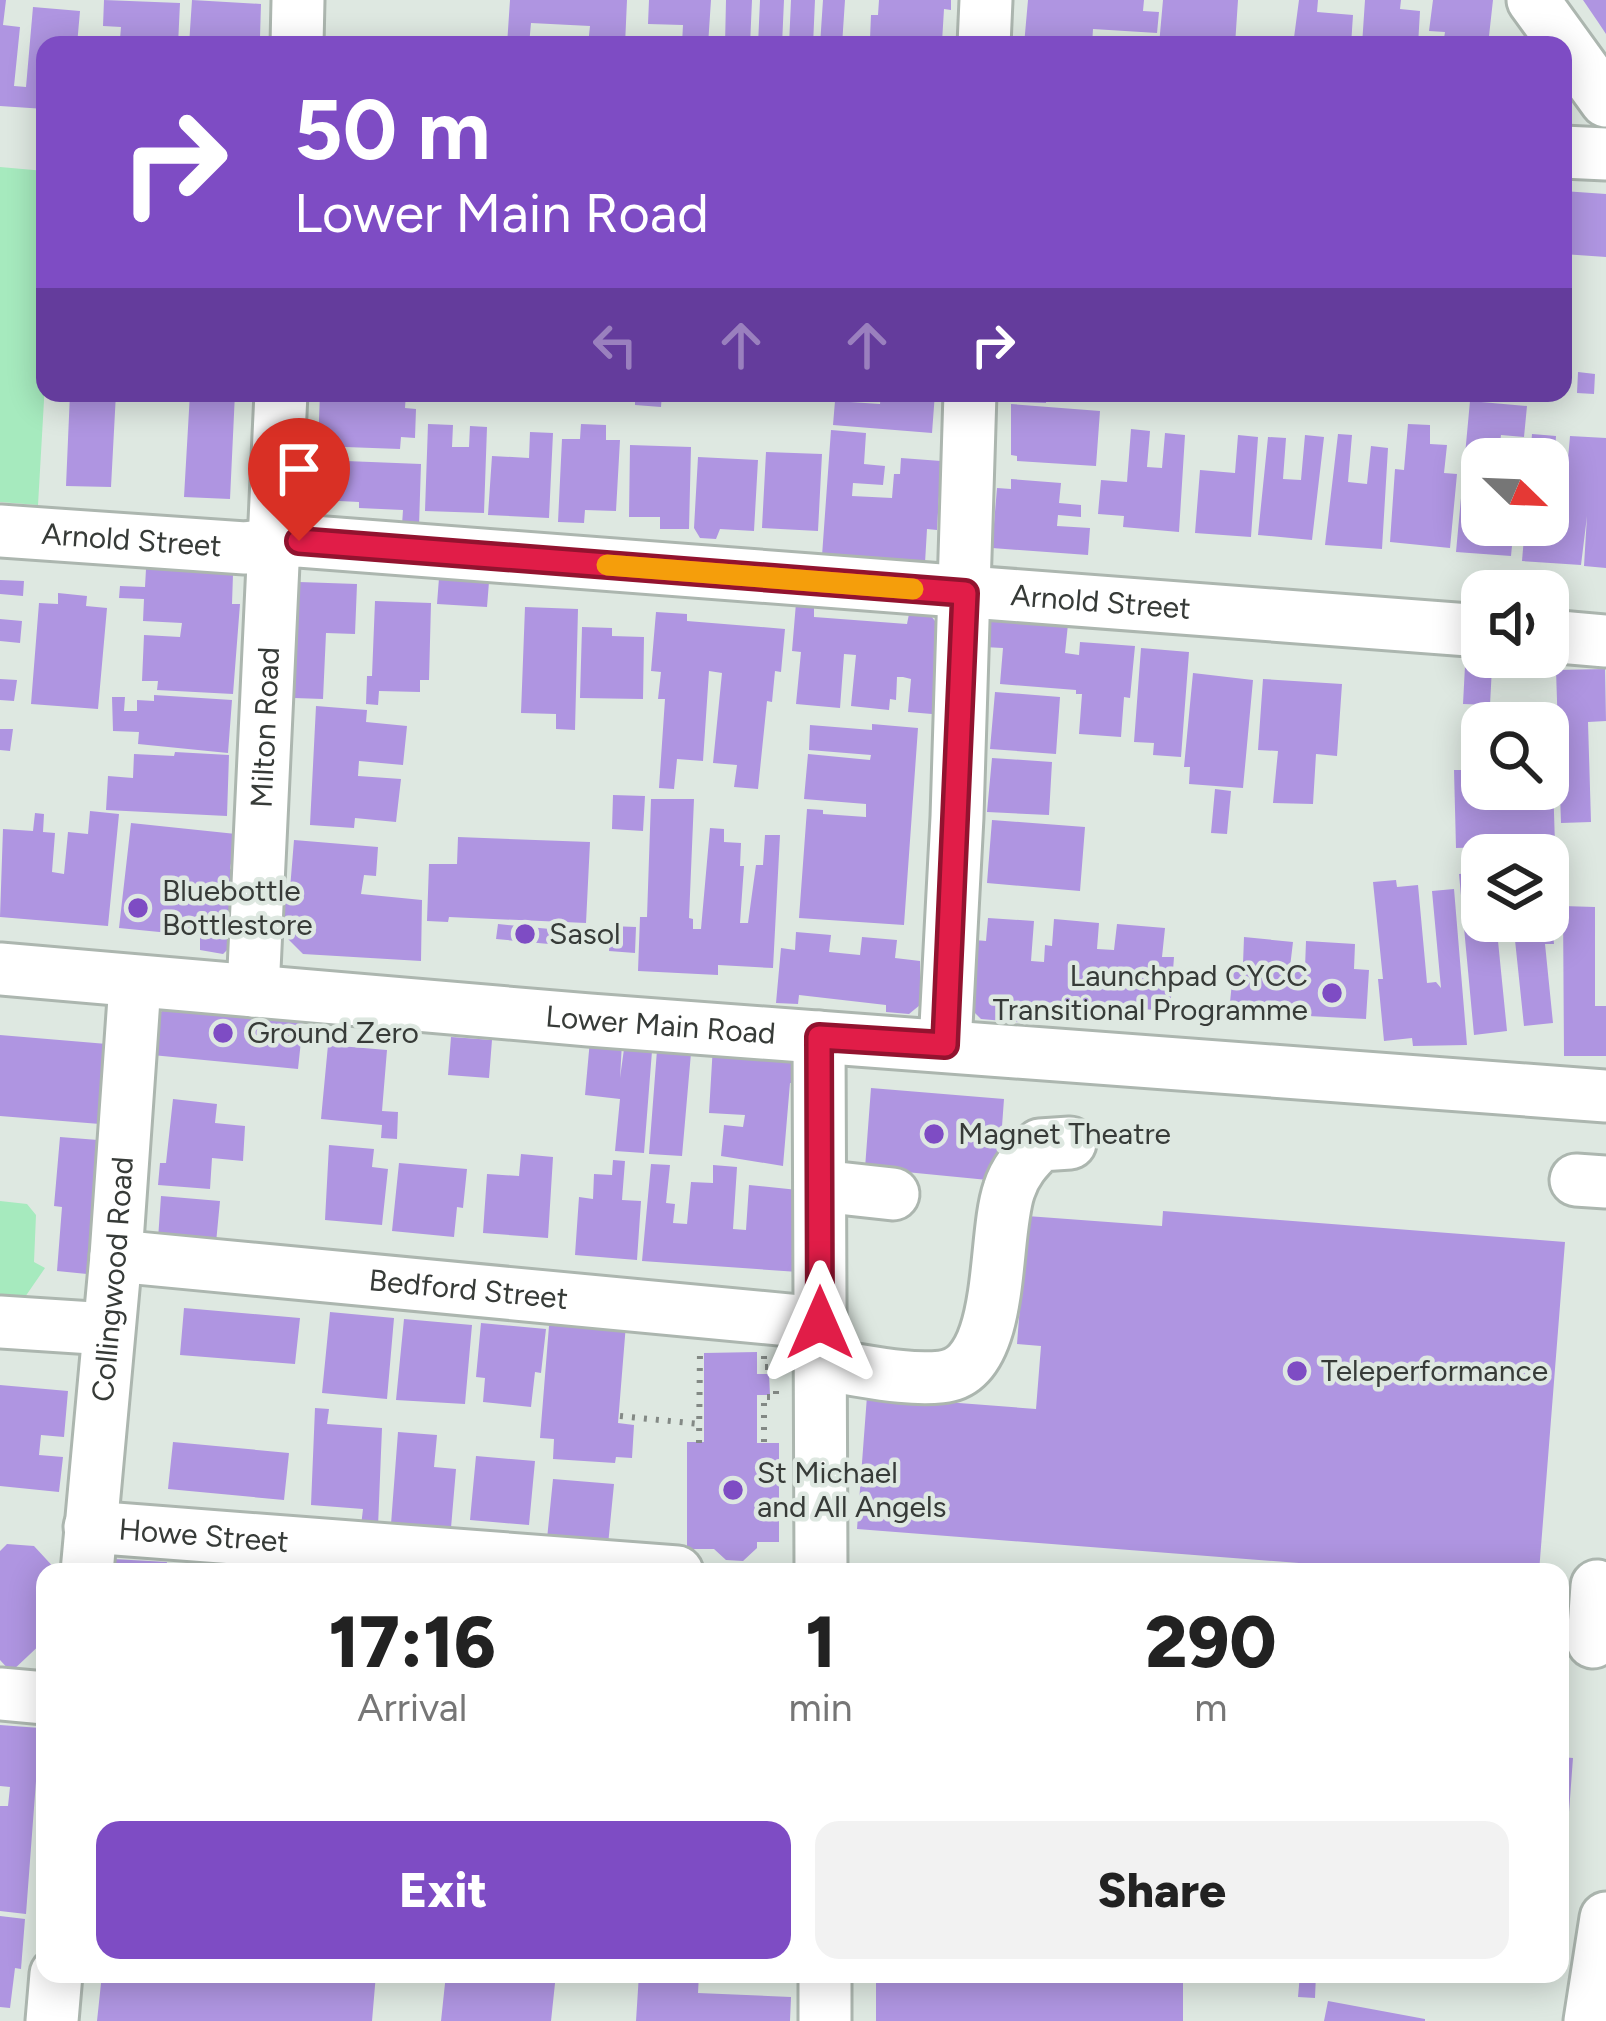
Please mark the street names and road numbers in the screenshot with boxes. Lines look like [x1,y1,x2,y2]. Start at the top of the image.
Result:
street label: Arnold Street [41,515,223,564]
street label: Arnold Street [1009,576,1192,627]
street label: Milton Road [243,646,287,808]
street label: Lower Main Road [544,997,777,1052]
street label: Collingwood Road [84,1155,141,1403]
street label: Bedford Street [367,1261,570,1317]
street label: Howe Street [117,1510,290,1560]

